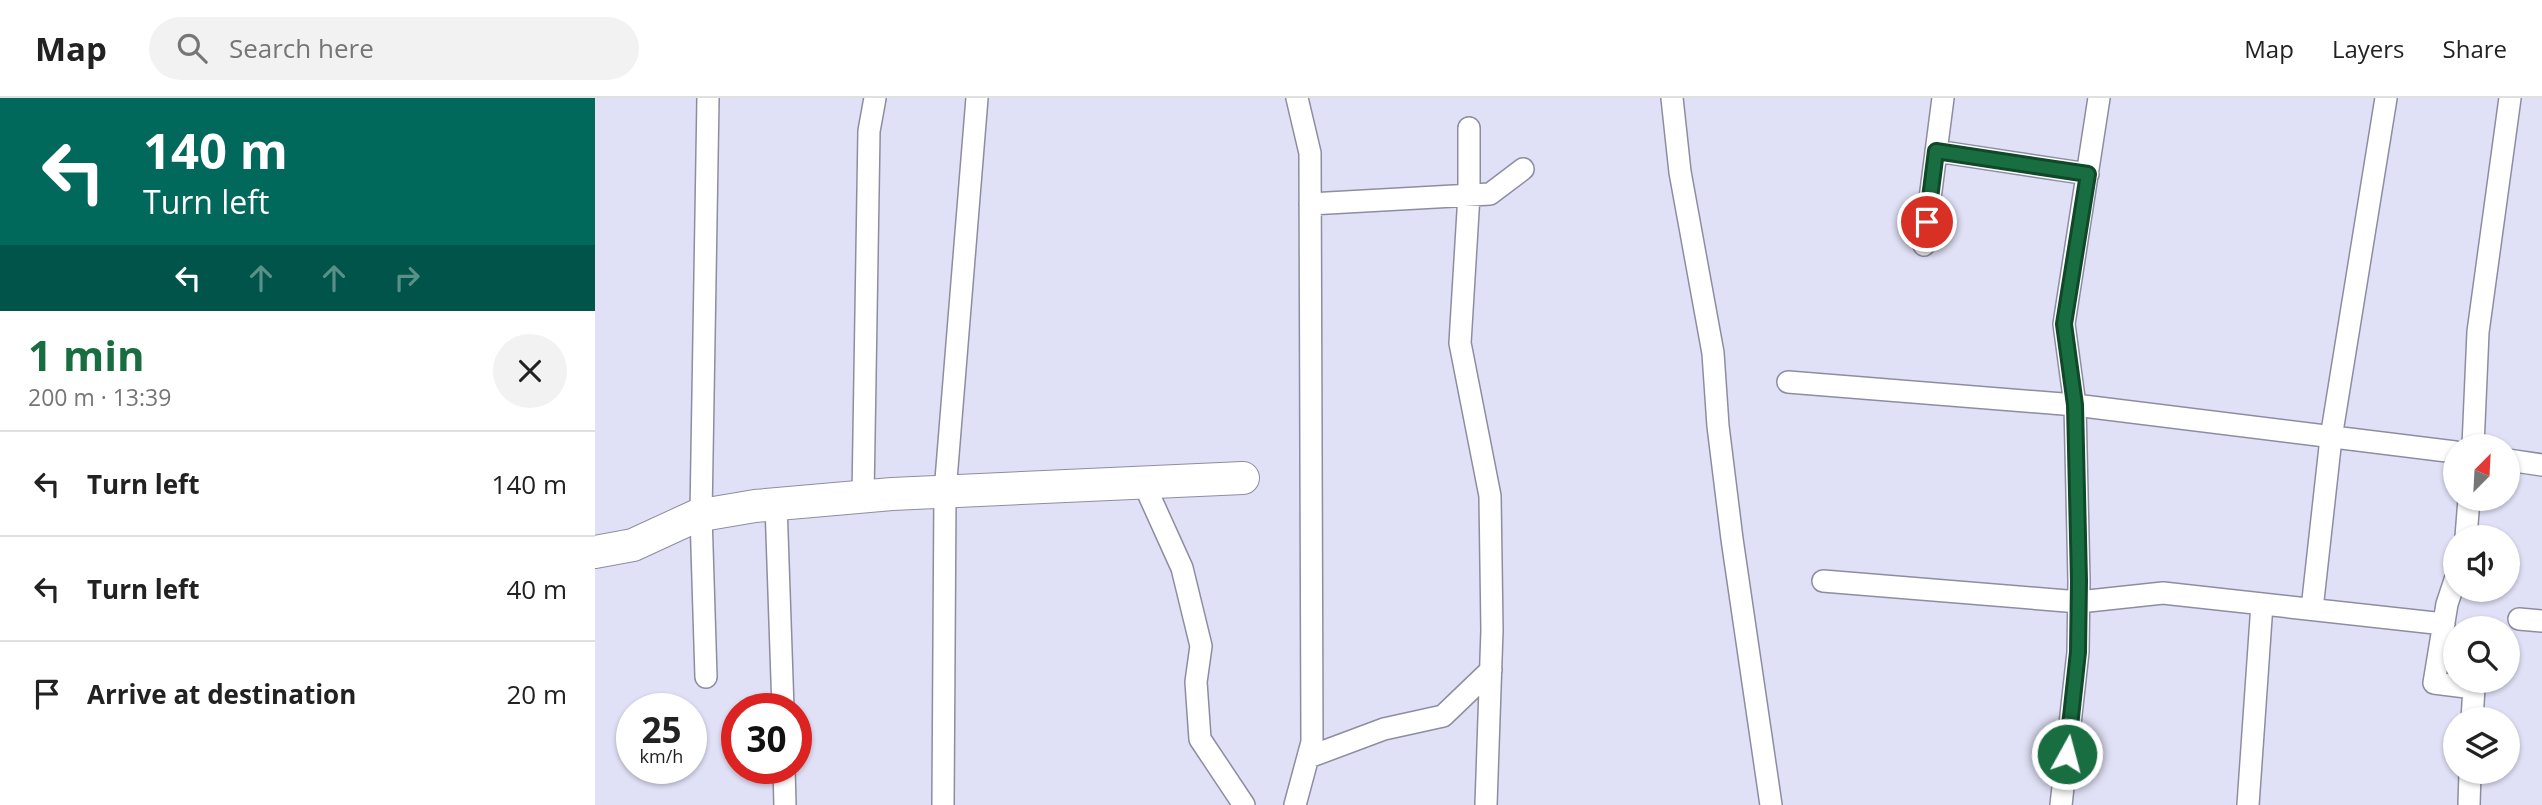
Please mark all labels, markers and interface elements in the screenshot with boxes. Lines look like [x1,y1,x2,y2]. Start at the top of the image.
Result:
search box [149,17,639,80]
text: Map [35,26,107,71]
icon: search [173,29,211,67]
text: Search here [229,30,374,66]
text: Map [2244,32,2294,65]
text: Layers [2332,32,2405,65]
text: Share [2443,32,2507,65]
text: 140 m [143,117,288,183]
icon: left [28,126,119,217]
text: Turn left [143,180,269,223]
pin [1897,192,1957,252]
icon: arrive [1908,203,1946,241]
icon: left [169,259,207,297]
icon: ahead [242,259,280,297]
icon: ahead [315,259,353,297]
icon: right [388,259,426,297]
text: 1 min [28,326,145,383]
button: close [493,334,567,408]
text: 200 m · 13:39 [28,381,171,413]
north arrow [2443,434,2520,511]
map controls [2443,434,2520,784]
icon: left [28,465,66,503]
text: Turn left [87,466,199,502]
text: 140 m [492,466,567,502]
button: sound [2443,525,2520,602]
icon: left [28,570,66,608]
text: Turn left [87,571,199,607]
text: 40 m [506,571,567,607]
button: search [2443,616,2520,693]
icon: arrive [28,675,66,713]
text: Arrive at destination [87,676,356,712]
text: 20 m [506,676,567,712]
speed limit sign: 30 [721,693,812,784]
text: 25 [641,706,682,753]
button: layers [2443,707,2520,784]
position arrow [2030,717,2104,791]
text: km/h [640,744,683,768]

